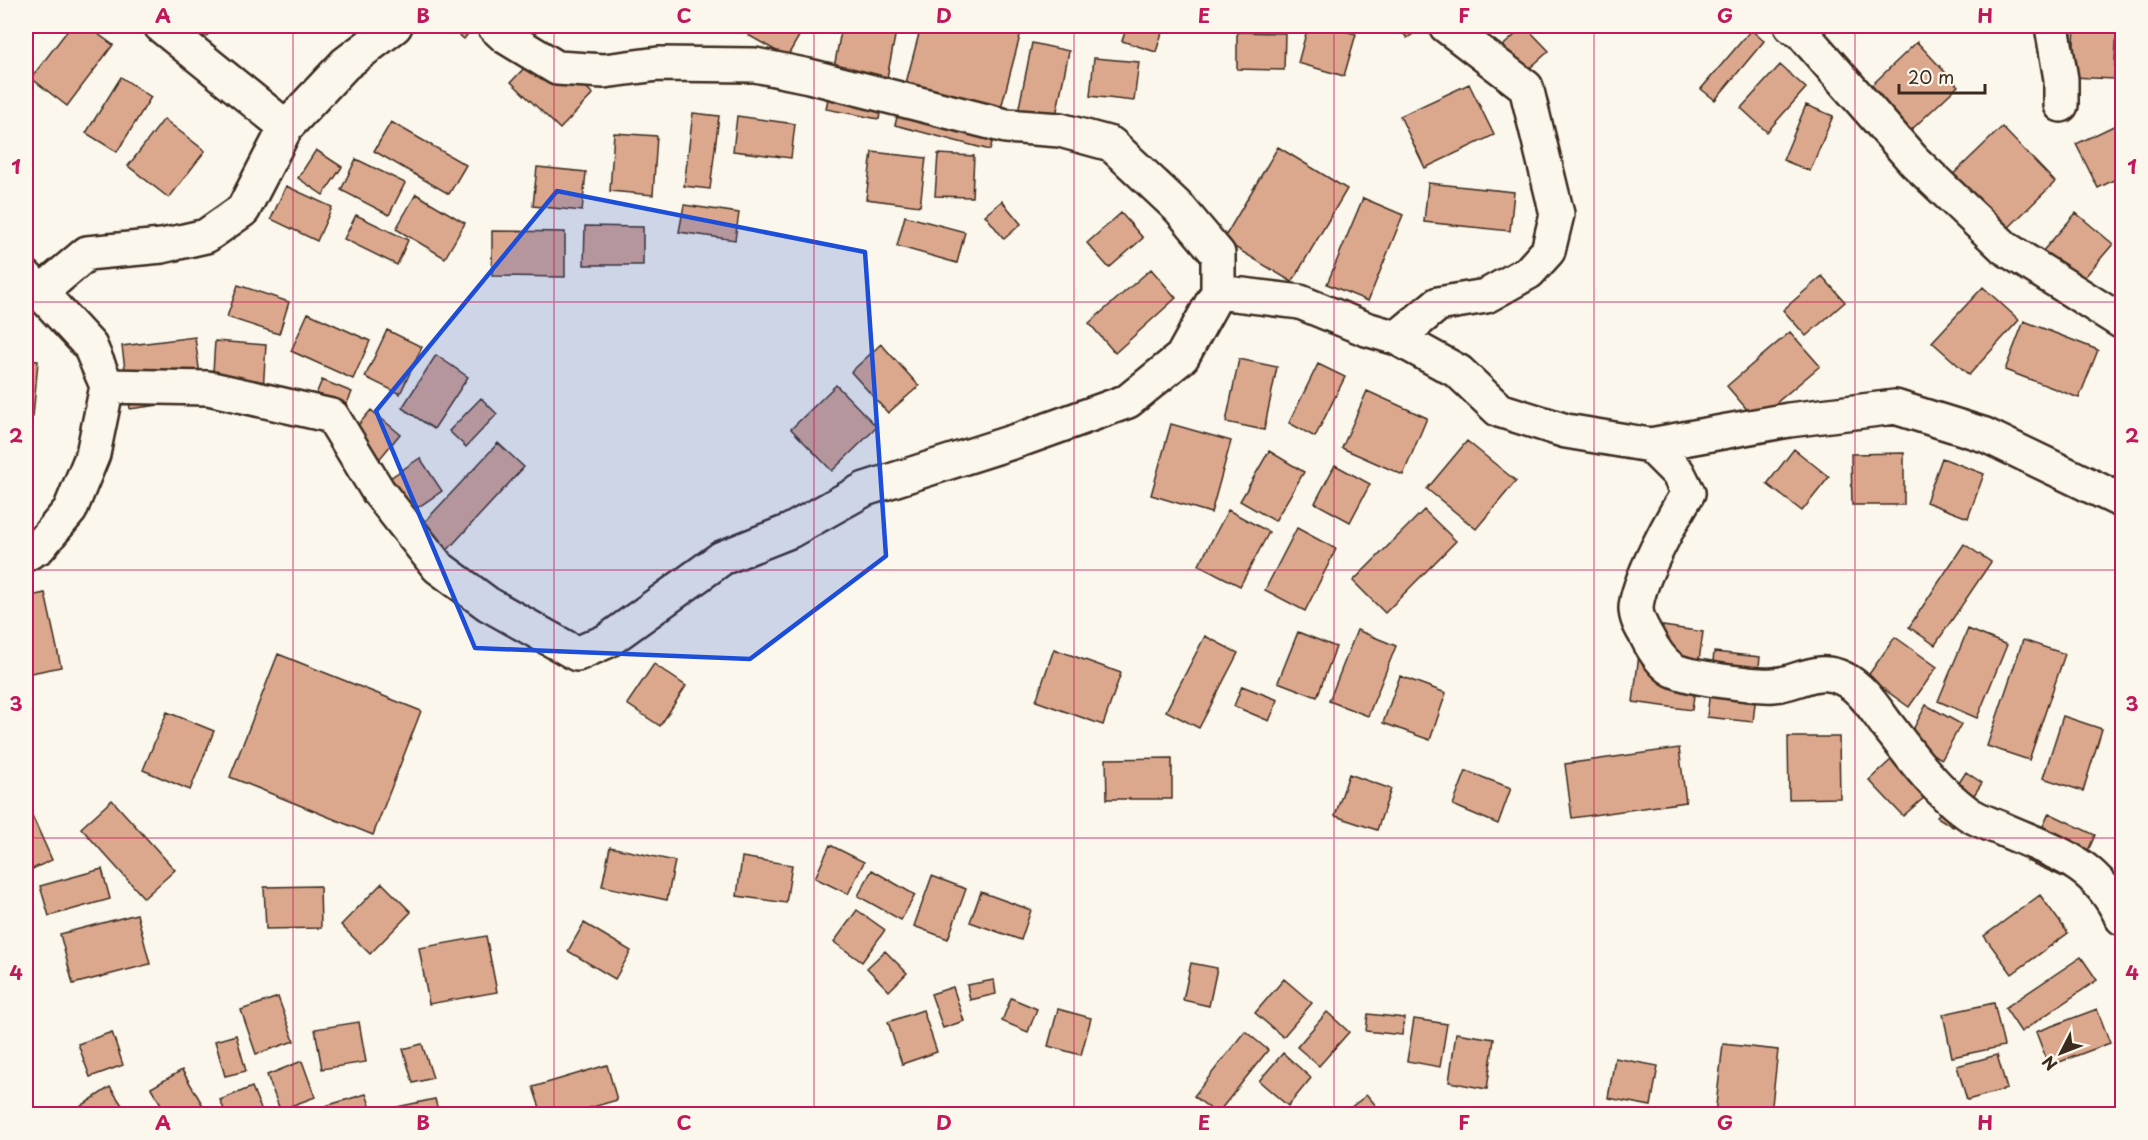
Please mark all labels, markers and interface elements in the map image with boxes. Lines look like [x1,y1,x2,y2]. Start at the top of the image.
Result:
text: A [155,0,171,30]
text: B [416,0,430,30]
text: C [676,0,692,30]
text: D [936,0,952,30]
text: E [1198,0,1210,30]
text: F [1458,0,1470,30]
text: G [1717,0,1733,30]
text: H [1977,0,1993,30]
scale bar [1899,57,1984,95]
text: 20 m [1908,63,1954,90]
text: 1 [11,151,21,181]
text: 1 [2127,151,2137,181]
text: 2 [9,420,23,450]
text: 2 [2125,420,2139,450]
text: 3 [9,688,23,718]
text: 3 [2125,688,2139,718]
text: 4 [9,957,23,987]
text: 4 [2125,957,2139,987]
north arrow [2031,1023,2091,1083]
text: N [2036,1051,2062,1076]
text: A [155,1107,171,1137]
text: B [416,1107,430,1137]
text: C [676,1107,692,1137]
text: D [936,1107,952,1137]
text: E [1198,1107,1210,1137]
text: F [1458,1107,1470,1137]
text: G [1717,1107,1733,1137]
text: H [1977,1107,1993,1137]

